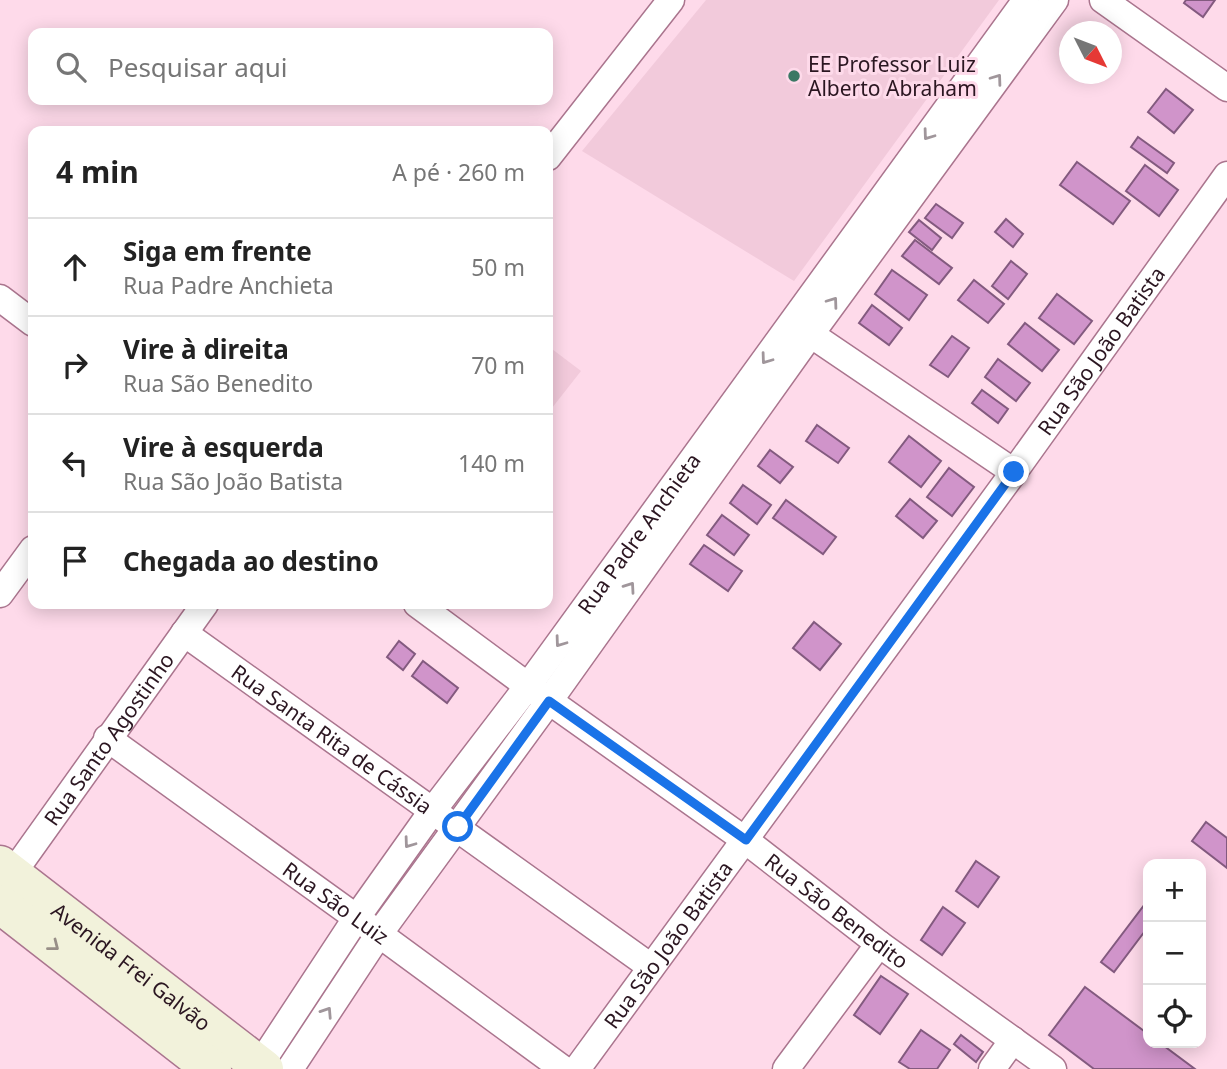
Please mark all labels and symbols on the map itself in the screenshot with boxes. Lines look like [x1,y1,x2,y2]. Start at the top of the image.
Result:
north arrow [1059,21,1122,84]
place label: EE Professor Luiz Alberto Abraham [808,50,977,102]
marker: EE Professor Luiz Alberto Abraham [786,68,802,84]
one-way arrow [989,75,1001,87]
one-way arrow [924,127,937,140]
street label: Rua São João Batista [1031,261,1171,441]
one-way arrow [825,298,838,310]
one-way arrow [762,351,774,364]
street label: Rua Padre Anchieta [571,447,707,619]
route end [998,456,1029,487]
one-way arrow [622,582,634,595]
one-way arrow [556,634,569,647]
street label: Rua Santo Agostinho [37,647,180,831]
street label: Rua Santa Rita de Cássia [226,658,438,820]
route start [442,811,473,842]
one-way arrow [405,835,418,848]
street label: Rua São Benedito [759,847,914,975]
street label: Rua São Luiz [277,855,394,951]
street label: Rua São João Batista [597,855,739,1034]
street label: Avenida Frei Galvão [46,896,217,1037]
one-way arrow [46,938,59,951]
one-way arrow [319,1007,332,1020]

